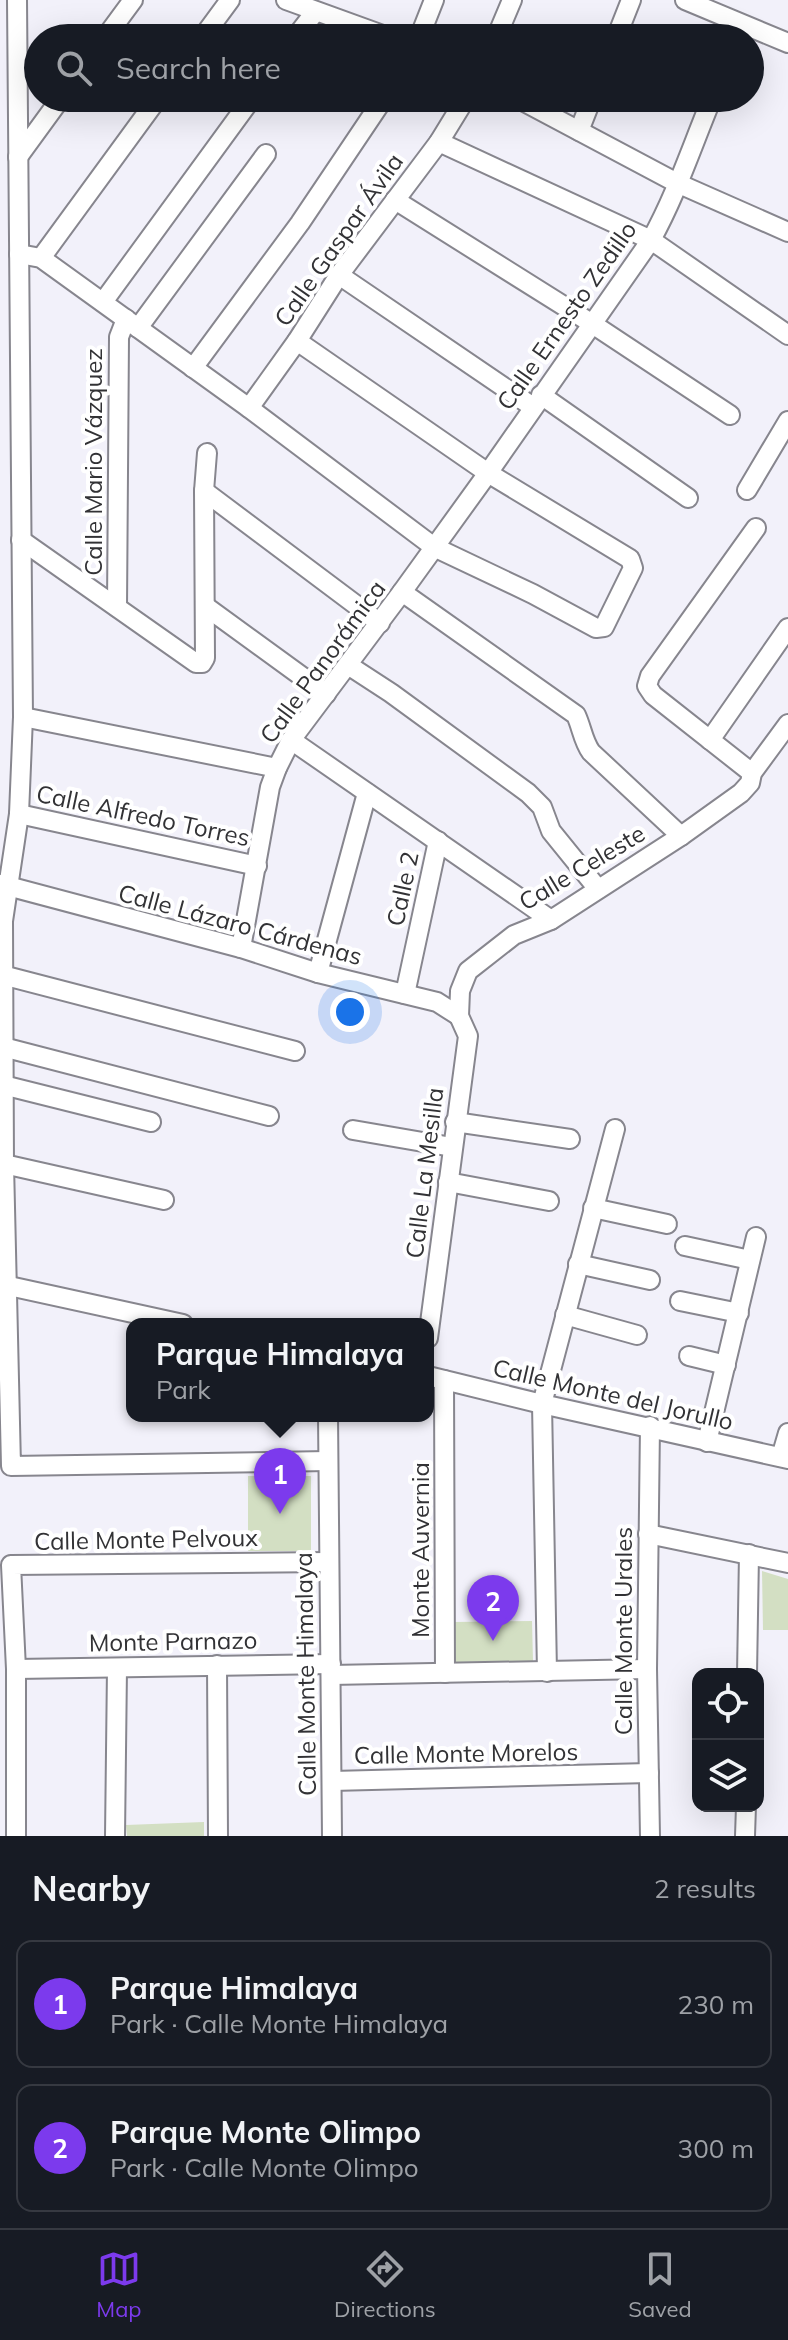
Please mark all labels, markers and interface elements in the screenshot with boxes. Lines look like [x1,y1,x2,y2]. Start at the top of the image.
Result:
search box [24,24,764,112]
icon: search [52,46,96,90]
text: Search here [116,49,281,87]
street label: Calle Gaspar Ávila [267,147,409,332]
street label: Calle Ernesto Zedillo [490,215,643,416]
street label: Calle Mario Vázquez [78,348,108,576]
street label: Calle Panorámica [253,574,391,749]
street label: Calle Alfredo Torres [34,778,253,852]
street label: Calle Celeste [513,818,650,916]
street label: Calle 2 [379,849,425,929]
street label: Calle Lázaro Cárdenas [115,877,365,971]
your location [330,992,370,1032]
street label: Calle La Mesilla [399,1086,449,1260]
popup [126,1318,434,1422]
text: Parque Himalaya [156,1335,404,1373]
street label: Calle Monte del Jorullo [490,1352,736,1436]
text: Park [156,1373,211,1406]
pin: 1 [254,1448,306,1514]
street label: Monte Auvernia [405,1462,435,1638]
street label: Calle Monte Pelvoux [34,1522,258,1556]
street label: Calle Monte Urales [608,1527,638,1735]
street label: Calle Monte Himalaya [288,1552,322,1796]
pin: 2 [467,1575,519,1641]
street label: Monte Parnazo [88,1625,257,1657]
map controls [692,1668,764,1812]
button: locate [692,1668,764,1740]
street label: Calle Monte Morelos [354,1736,578,1770]
button: layers [692,1740,764,1812]
text: Nearby [32,1867,150,1910]
text: 2 results [654,1872,756,1905]
text: Parque Himalaya [110,1969,358,2007]
text: 1 [52,1988,68,2021]
text: 230 m [678,1988,754,2021]
text: Park · Calle Monte Himalaya [110,2007,448,2040]
text: Parque Monte Olimpo [110,2113,421,2151]
text: 2 [52,2132,68,2165]
text: 300 m [678,2132,754,2165]
text: Park · Calle Monte Olimpo [110,2151,419,2184]
tab: Map [96,2247,142,2323]
tab: Directions [334,2247,436,2323]
tab: Saved [628,2247,692,2323]

